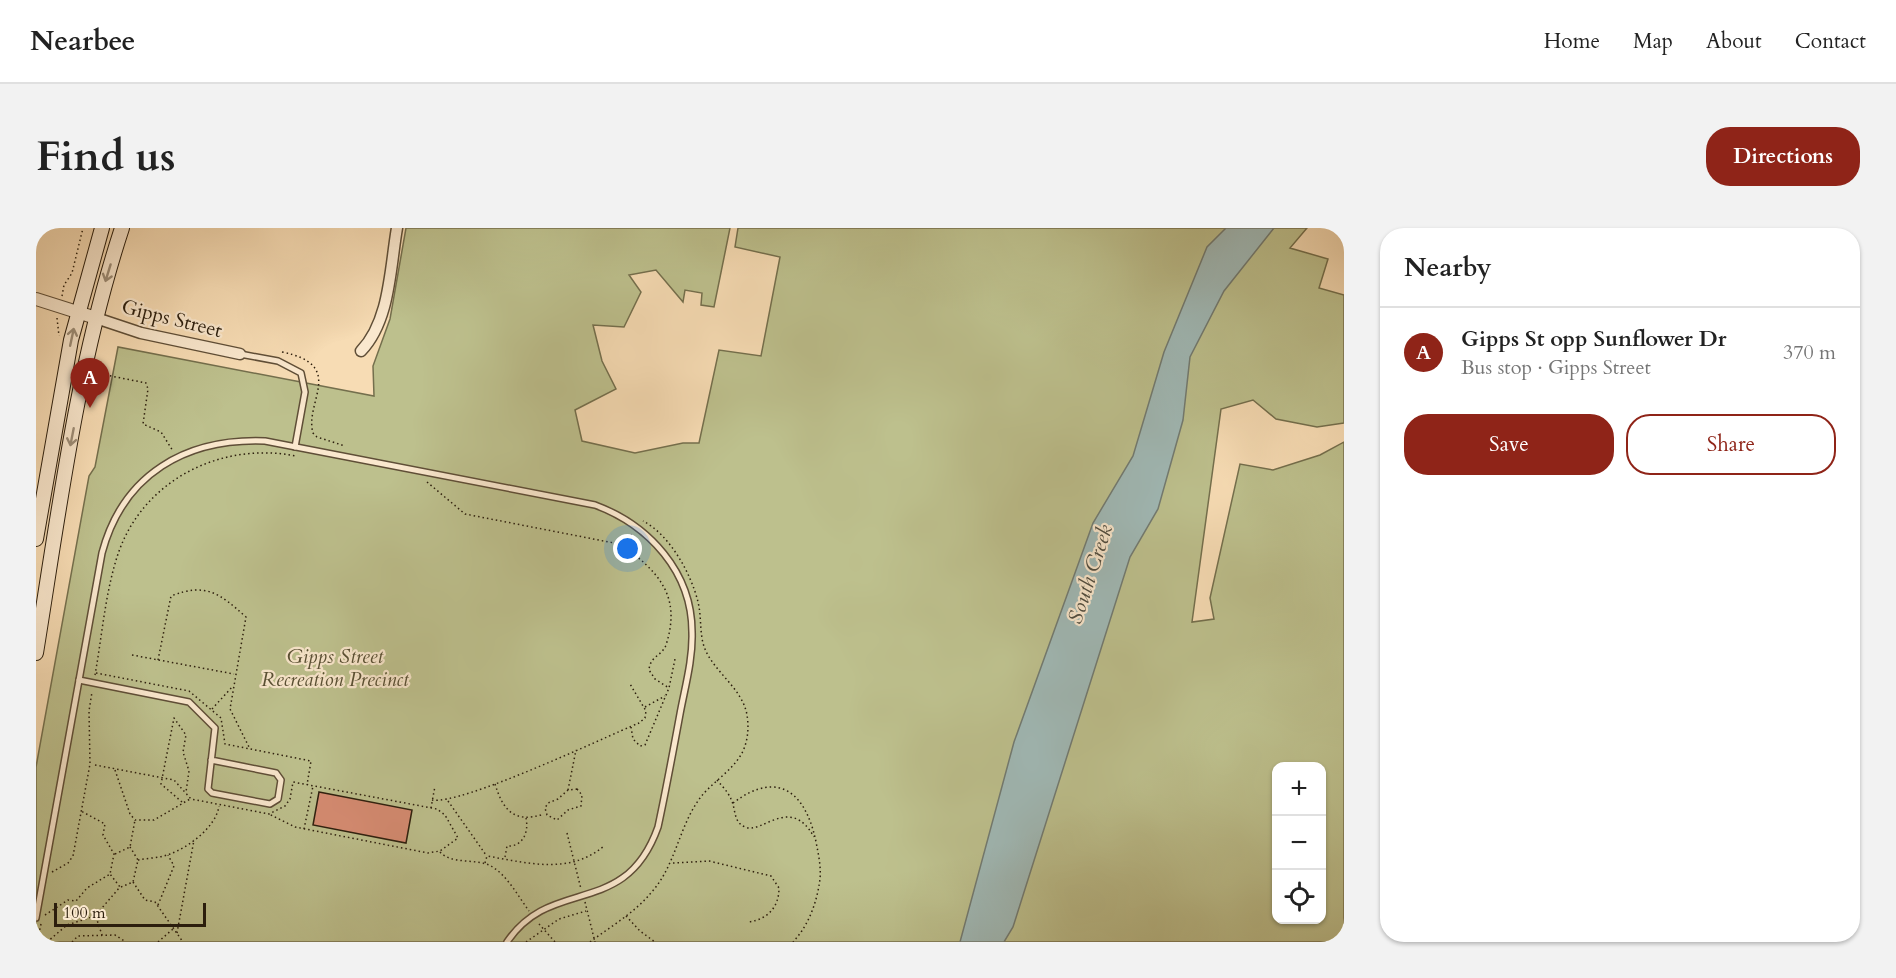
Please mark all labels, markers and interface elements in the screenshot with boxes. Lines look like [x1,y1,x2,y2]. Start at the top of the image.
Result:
text: Nearbee [30,22,135,60]
text: Home [1544,27,1600,56]
text: Map [1633,27,1673,56]
text: About [1706,27,1762,56]
text: Contact [1795,27,1866,56]
button: Directions [1706,127,1860,186]
text: Find us [36,128,176,185]
text: Nearby [1404,250,1492,285]
one-way arrow [102,263,113,282]
street label: Gipps Street [119,293,226,344]
text: Gipps St opp Sunflower Dr [1461,324,1727,354]
one-way arrow [67,328,79,347]
text: A [1416,339,1431,366]
text: 370 m [1783,339,1836,366]
text: Bus stop · Gipps Street [1461,354,1651,381]
pin: A [70,358,110,408]
button: Save [1404,414,1614,475]
button: Share [1626,414,1836,475]
one-way arrow [67,427,78,446]
water label: South Creek [1061,520,1120,628]
your location [613,534,642,563]
park label: Gipps Street Recreation Precinct [261,643,410,693]
map controls [1272,762,1326,924]
button: + [1272,762,1326,816]
button: − [1272,816,1326,870]
button: locate [1272,870,1326,924]
scale bar [54,900,206,928]
text: 100 m [63,902,105,924]

